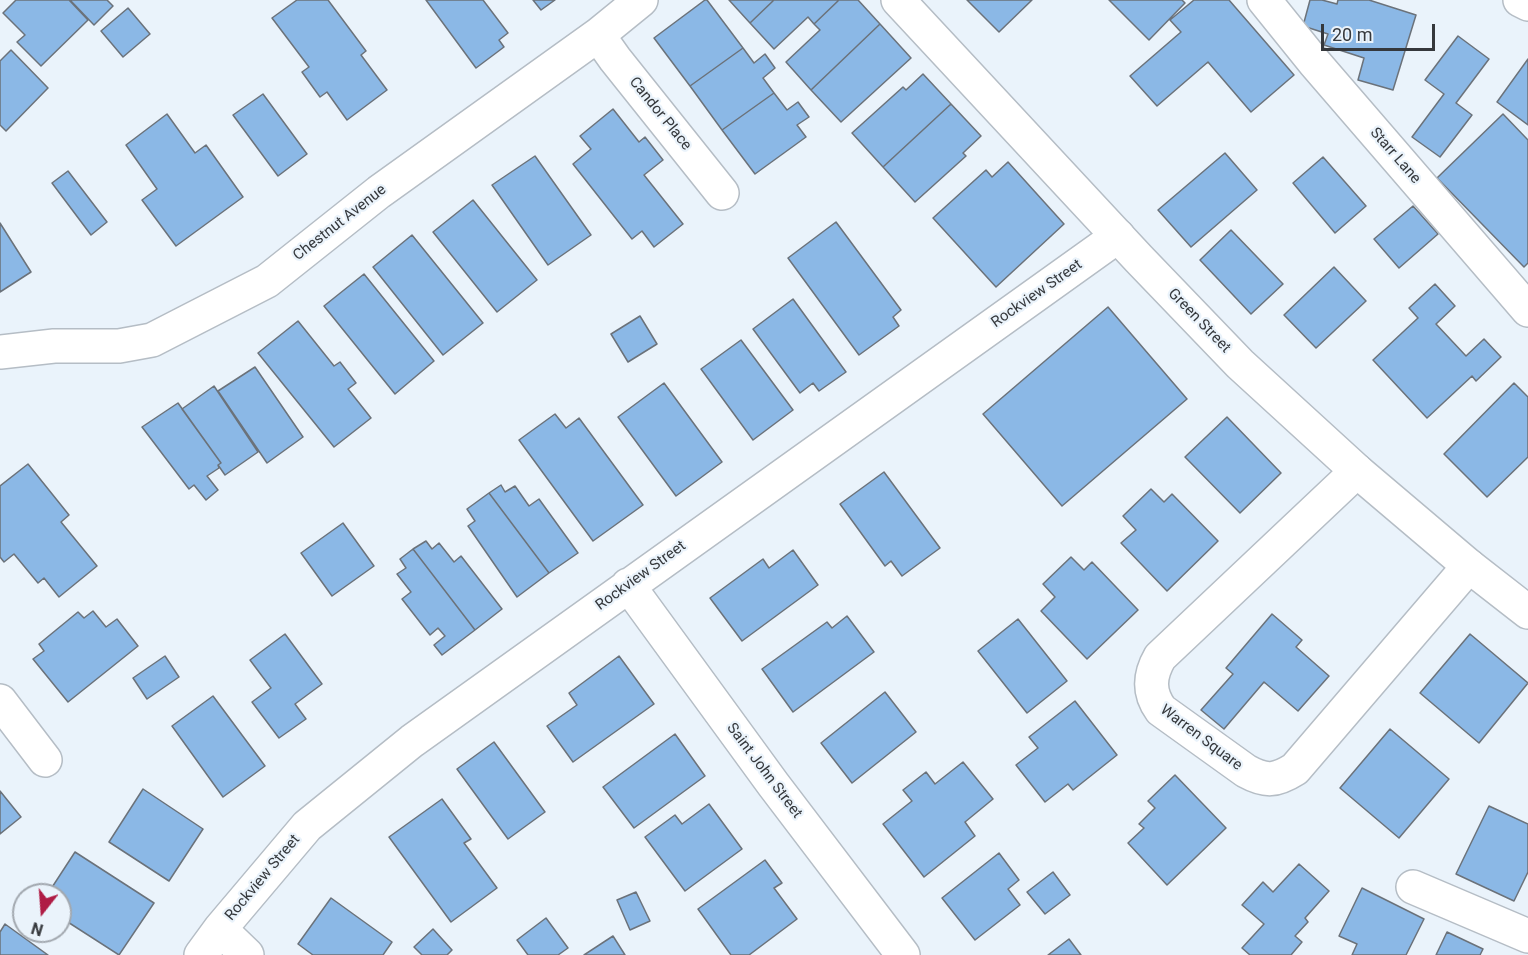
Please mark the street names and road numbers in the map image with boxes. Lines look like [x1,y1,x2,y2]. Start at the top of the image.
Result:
street label: Candor Place [625,74,695,154]
street label: Starr Lane [1366,124,1424,188]
street label: Chestnut Avenue [290,181,390,265]
street label: Rockview Street [988,256,1086,332]
street label: Green Street [1164,285,1234,357]
street label: Rockview Street [593,537,689,615]
street label: Warren Square [1156,701,1246,775]
street label: Saint John Street [722,720,806,822]
street label: Rockview Street [222,831,304,925]

